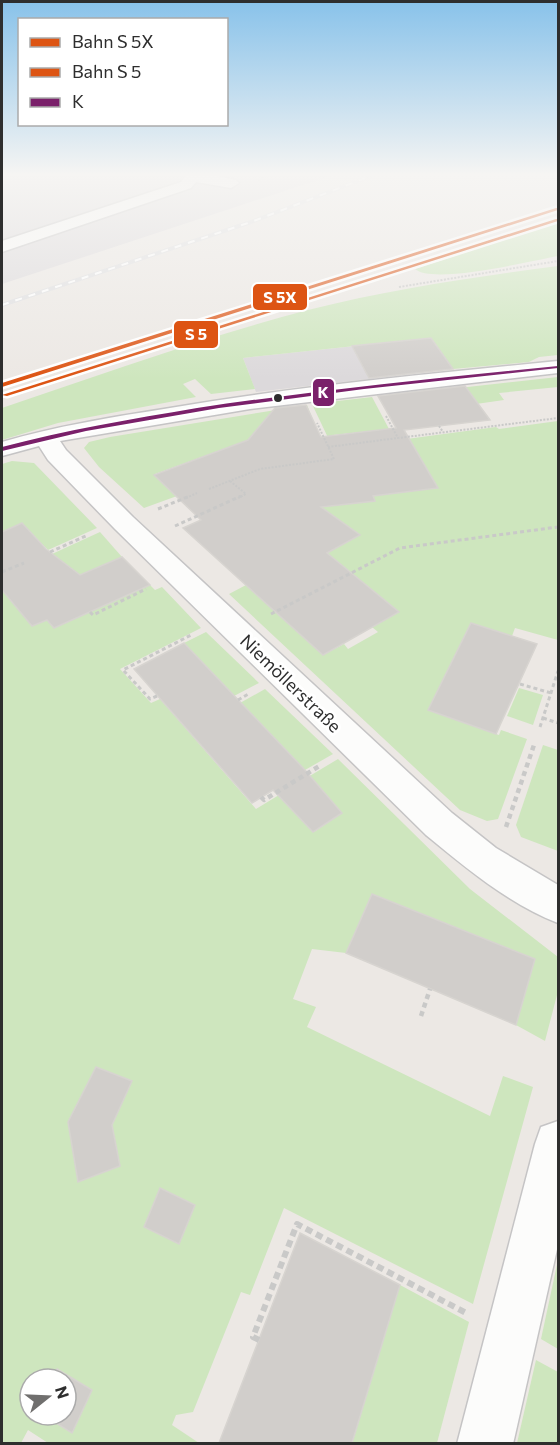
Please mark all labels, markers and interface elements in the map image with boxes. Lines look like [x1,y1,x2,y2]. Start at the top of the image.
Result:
legend [18,18,228,126]
text: Bahn S 5X [72,30,154,52]
text: Bahn S 5 [72,60,141,82]
text: K [72,90,84,112]
line badge: S 5X [252,283,308,311]
text: S 5X [263,287,297,306]
line badge: S 5 [173,320,219,349]
text: S 5 [185,324,207,343]
line badge: K [312,378,335,407]
text: K [317,382,329,401]
unlabelled marker [272,392,284,404]
street label: Niemöllerstraße [236,629,346,737]
north arrow [18,1367,78,1427]
text: N [52,1384,74,1401]

